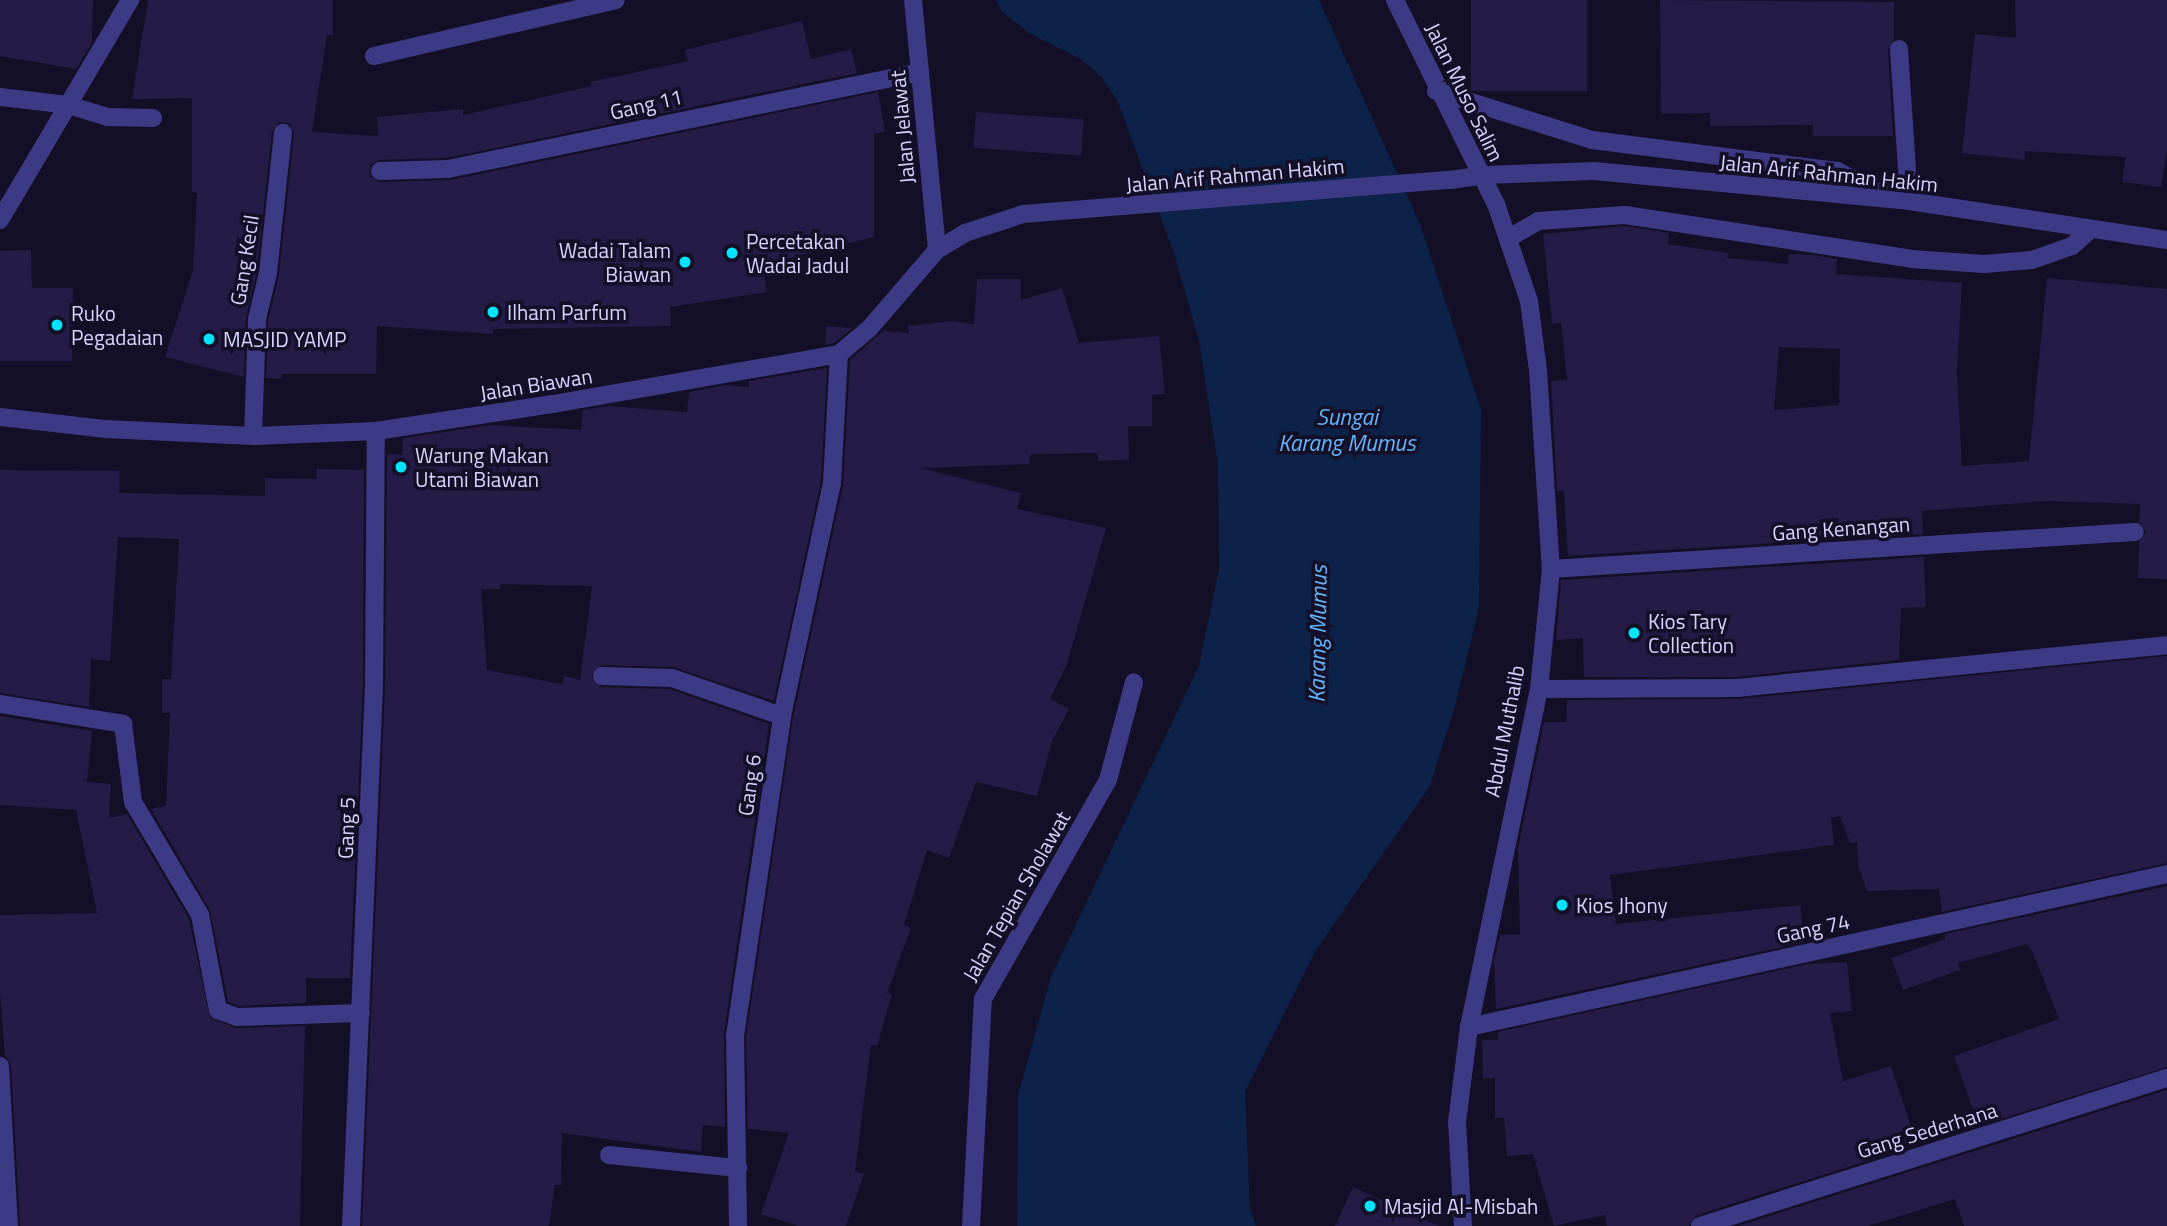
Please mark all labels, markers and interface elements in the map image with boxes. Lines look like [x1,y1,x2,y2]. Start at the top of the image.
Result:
street label: Jalan Muso Salim [1421,19,1509,165]
street label: Jalan Jelawat [884,69,920,185]
street label: Gang 11 [607,83,685,125]
street label: Jalan Arif Rahman Hakim [1719,149,1939,197]
street label: Jalan Arif Rahman Hakim [1125,153,1345,197]
street label: Gang Kecil [224,213,264,307]
place label: Percetakan Wadai Jadul [746,228,849,278]
place label: Wadai Talam Biawan [559,237,671,287]
marker: Percetakan Wadai Jadul [724,245,740,261]
marker: Wadai Talam Biawan [677,254,693,270]
place label: Ilham Parfum [507,299,627,325]
place label: Ruko Pegadaian [71,300,163,350]
marker: Ilham Parfum [485,304,501,320]
marker: Ruko Pegadaian [49,317,65,333]
place label: MASJID YAMP [223,326,346,352]
marker: MASJID YAMP [201,331,217,347]
street label: Jalan Biawan [478,363,594,405]
water label: Sungai Karang Mumus [1278,403,1416,457]
place label: Warung Makan Utami Biawan [415,442,549,492]
marker: Warung Makan Utami Biawan [393,459,409,475]
street label: Gang Kenangan [1771,511,1911,545]
water label: Karang Mumus [1303,565,1333,703]
place label: Kios Tary Collection [1648,608,1734,658]
marker: Kios Tary Collection [1626,625,1642,641]
street label: Abdul Muthalib [1479,663,1529,799]
street label: Gang 6 [732,753,766,817]
street label: Gang 5 [332,797,360,859]
street label: Jalan Tepian Sholawat [957,806,1075,986]
place label: Kios Jhony [1576,892,1668,918]
marker: Kios Jhony [1554,897,1570,913]
street label: Gang 74 [1774,908,1852,948]
street label: Gang Sederhana [1854,1097,2000,1163]
place label: Masjid Al-Misbah [1384,1193,1538,1219]
marker: Masjid Al-Misbah [1362,1198,1378,1214]

